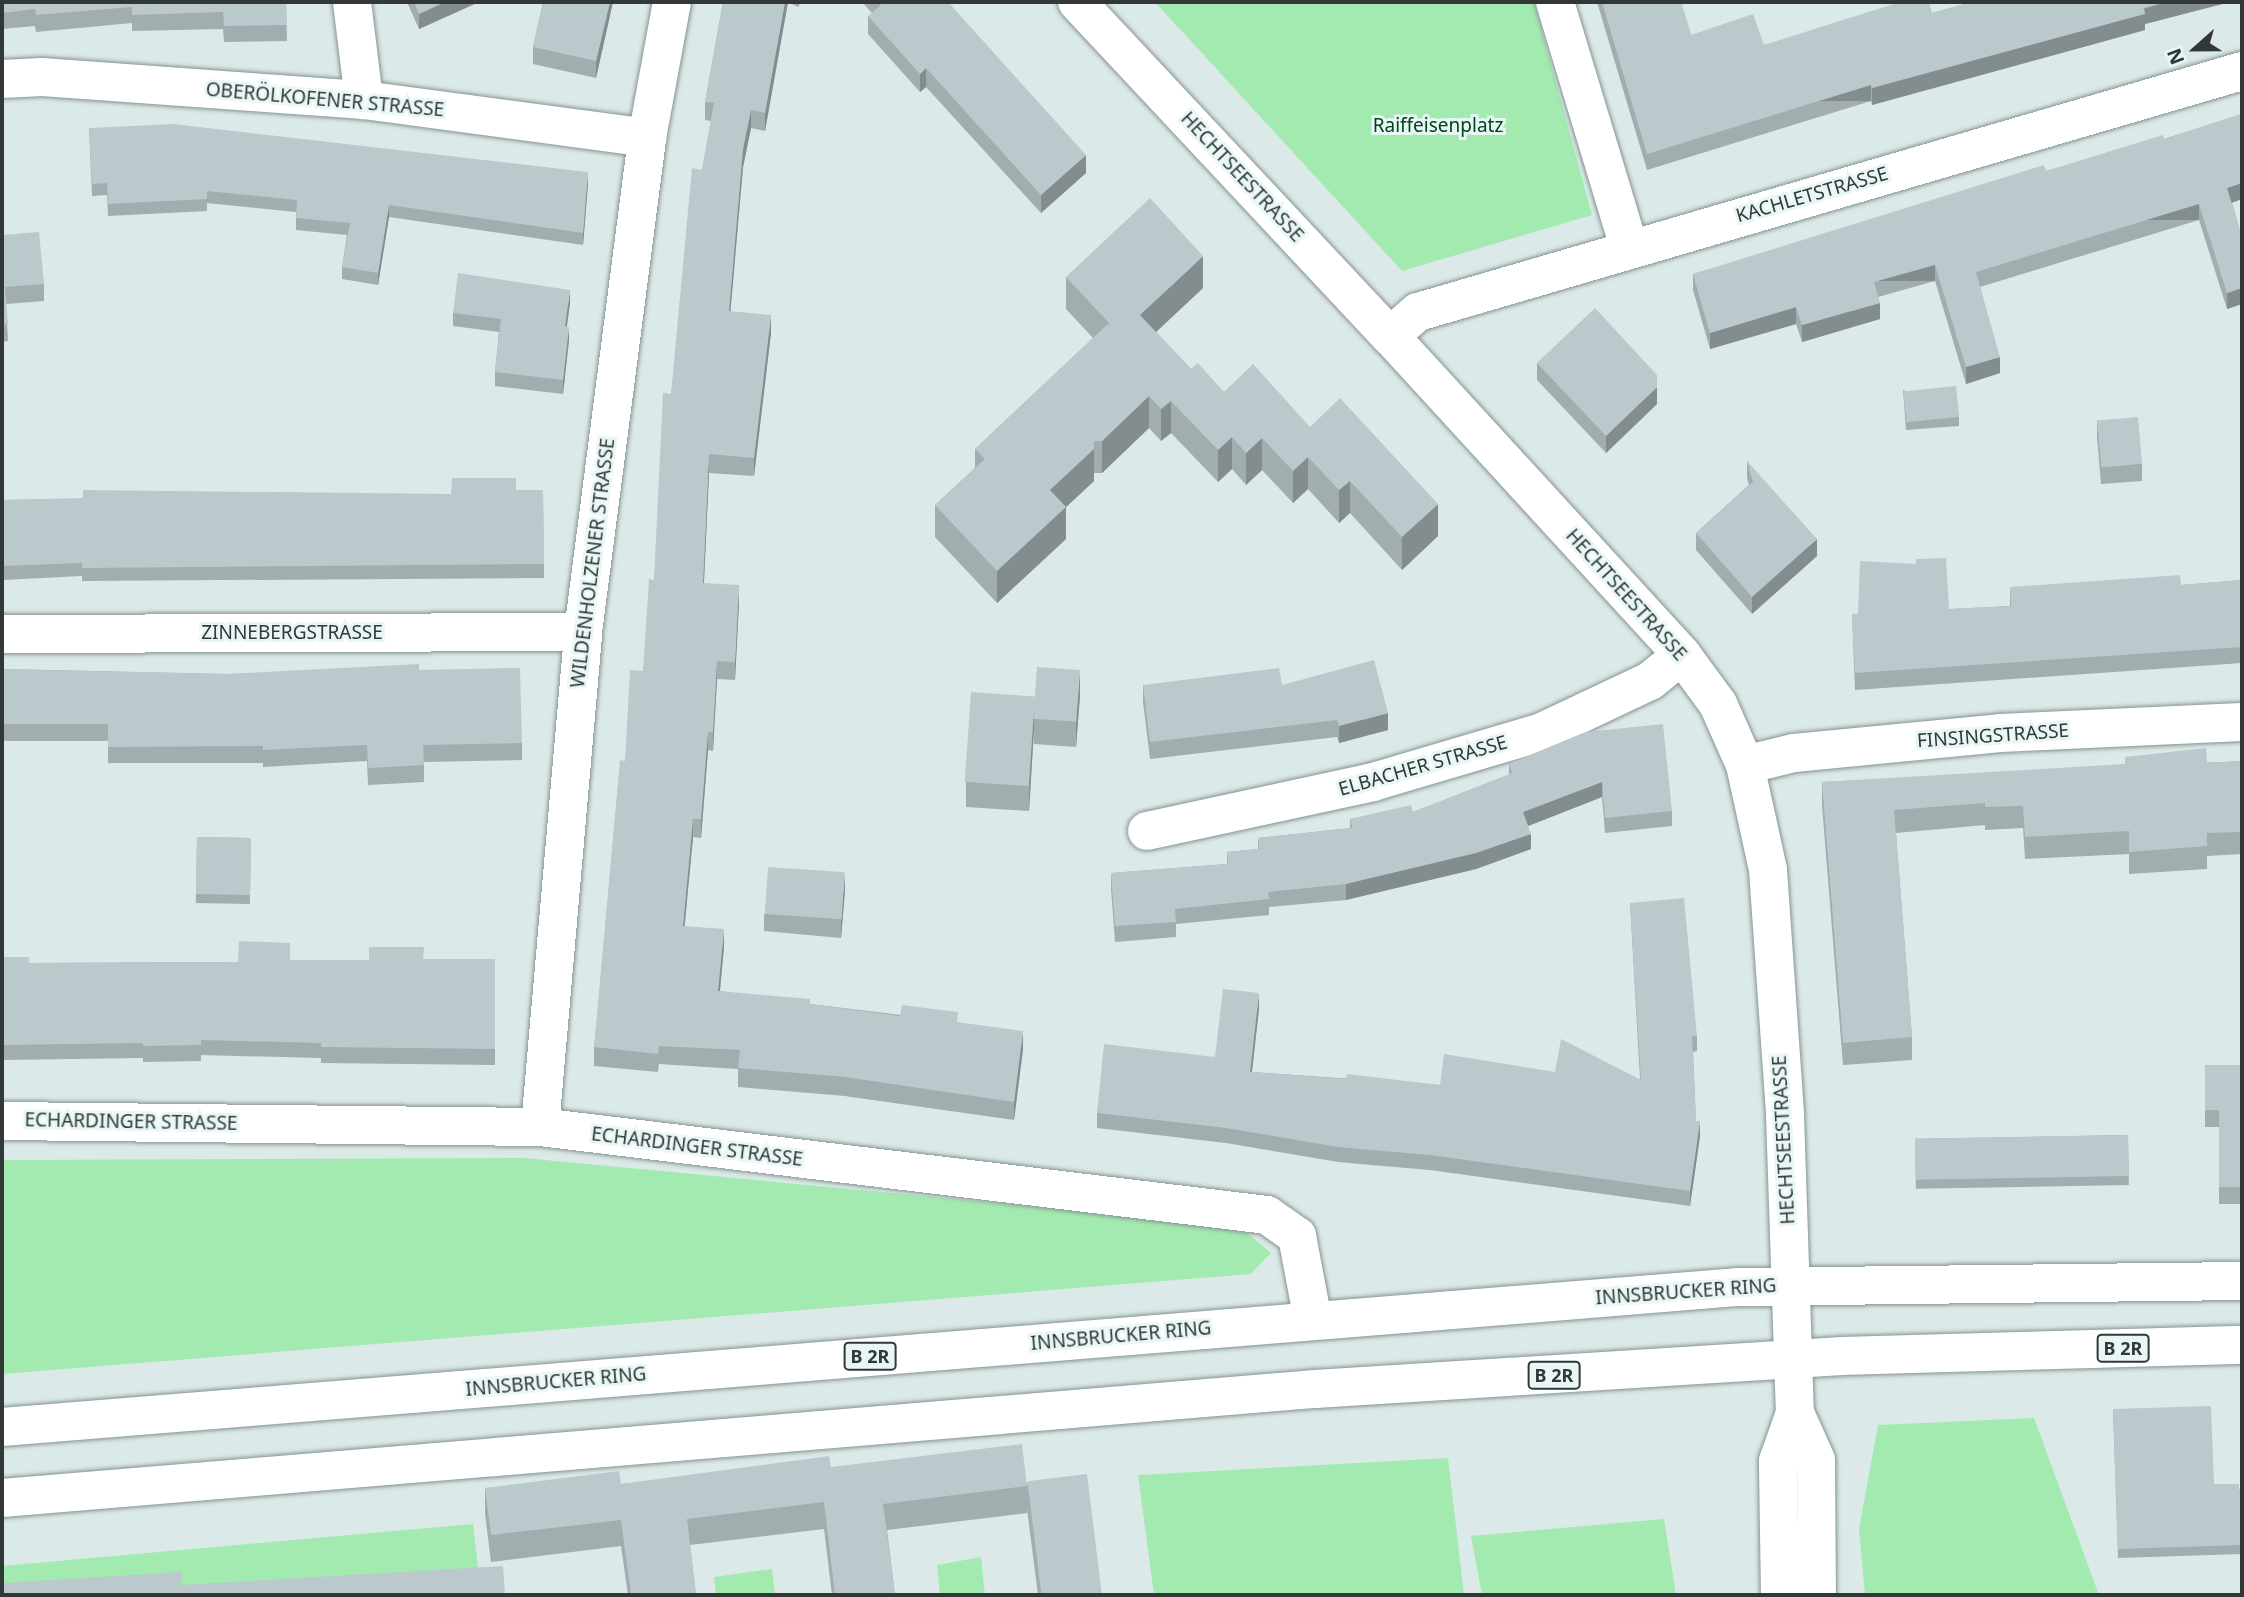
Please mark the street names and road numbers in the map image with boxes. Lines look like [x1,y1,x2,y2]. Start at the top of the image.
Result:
street label: OBERÖLKOFENER STRASSE [205,78,445,122]
street label: HECHTSEESTRASSE [1176,107,1308,247]
street label: KACHLETSTRASSE [1733,162,1891,228]
street label: WILDENHOLZENER STRASSE [566,437,620,689]
street label: HECHTSEESTRASSE [1561,524,1691,666]
street label: ZINNEBERGSTRASSE [201,622,383,644]
street label: FINSINGSTRASSE [1916,719,2070,753]
street label: ELBACHER STRASSE [1336,731,1510,801]
street label: HECHTSEESTRASSE [1768,1055,1800,1225]
street label: ECHARDINGER STRASSE [24,1109,238,1135]
street label: ECHARDINGER STRASSE [590,1123,804,1171]
street label: INNSBRUCKER RING [1595,1274,1777,1310]
street label: INNSBRUCKER RING [1030,1317,1212,1355]
road number: B 2R [2095,1334,2151,1363]
road number: B 2R [842,1342,898,1371]
road number: B 2R [1526,1360,1582,1390]
street label: INNSBRUCKER RING [465,1363,647,1401]

